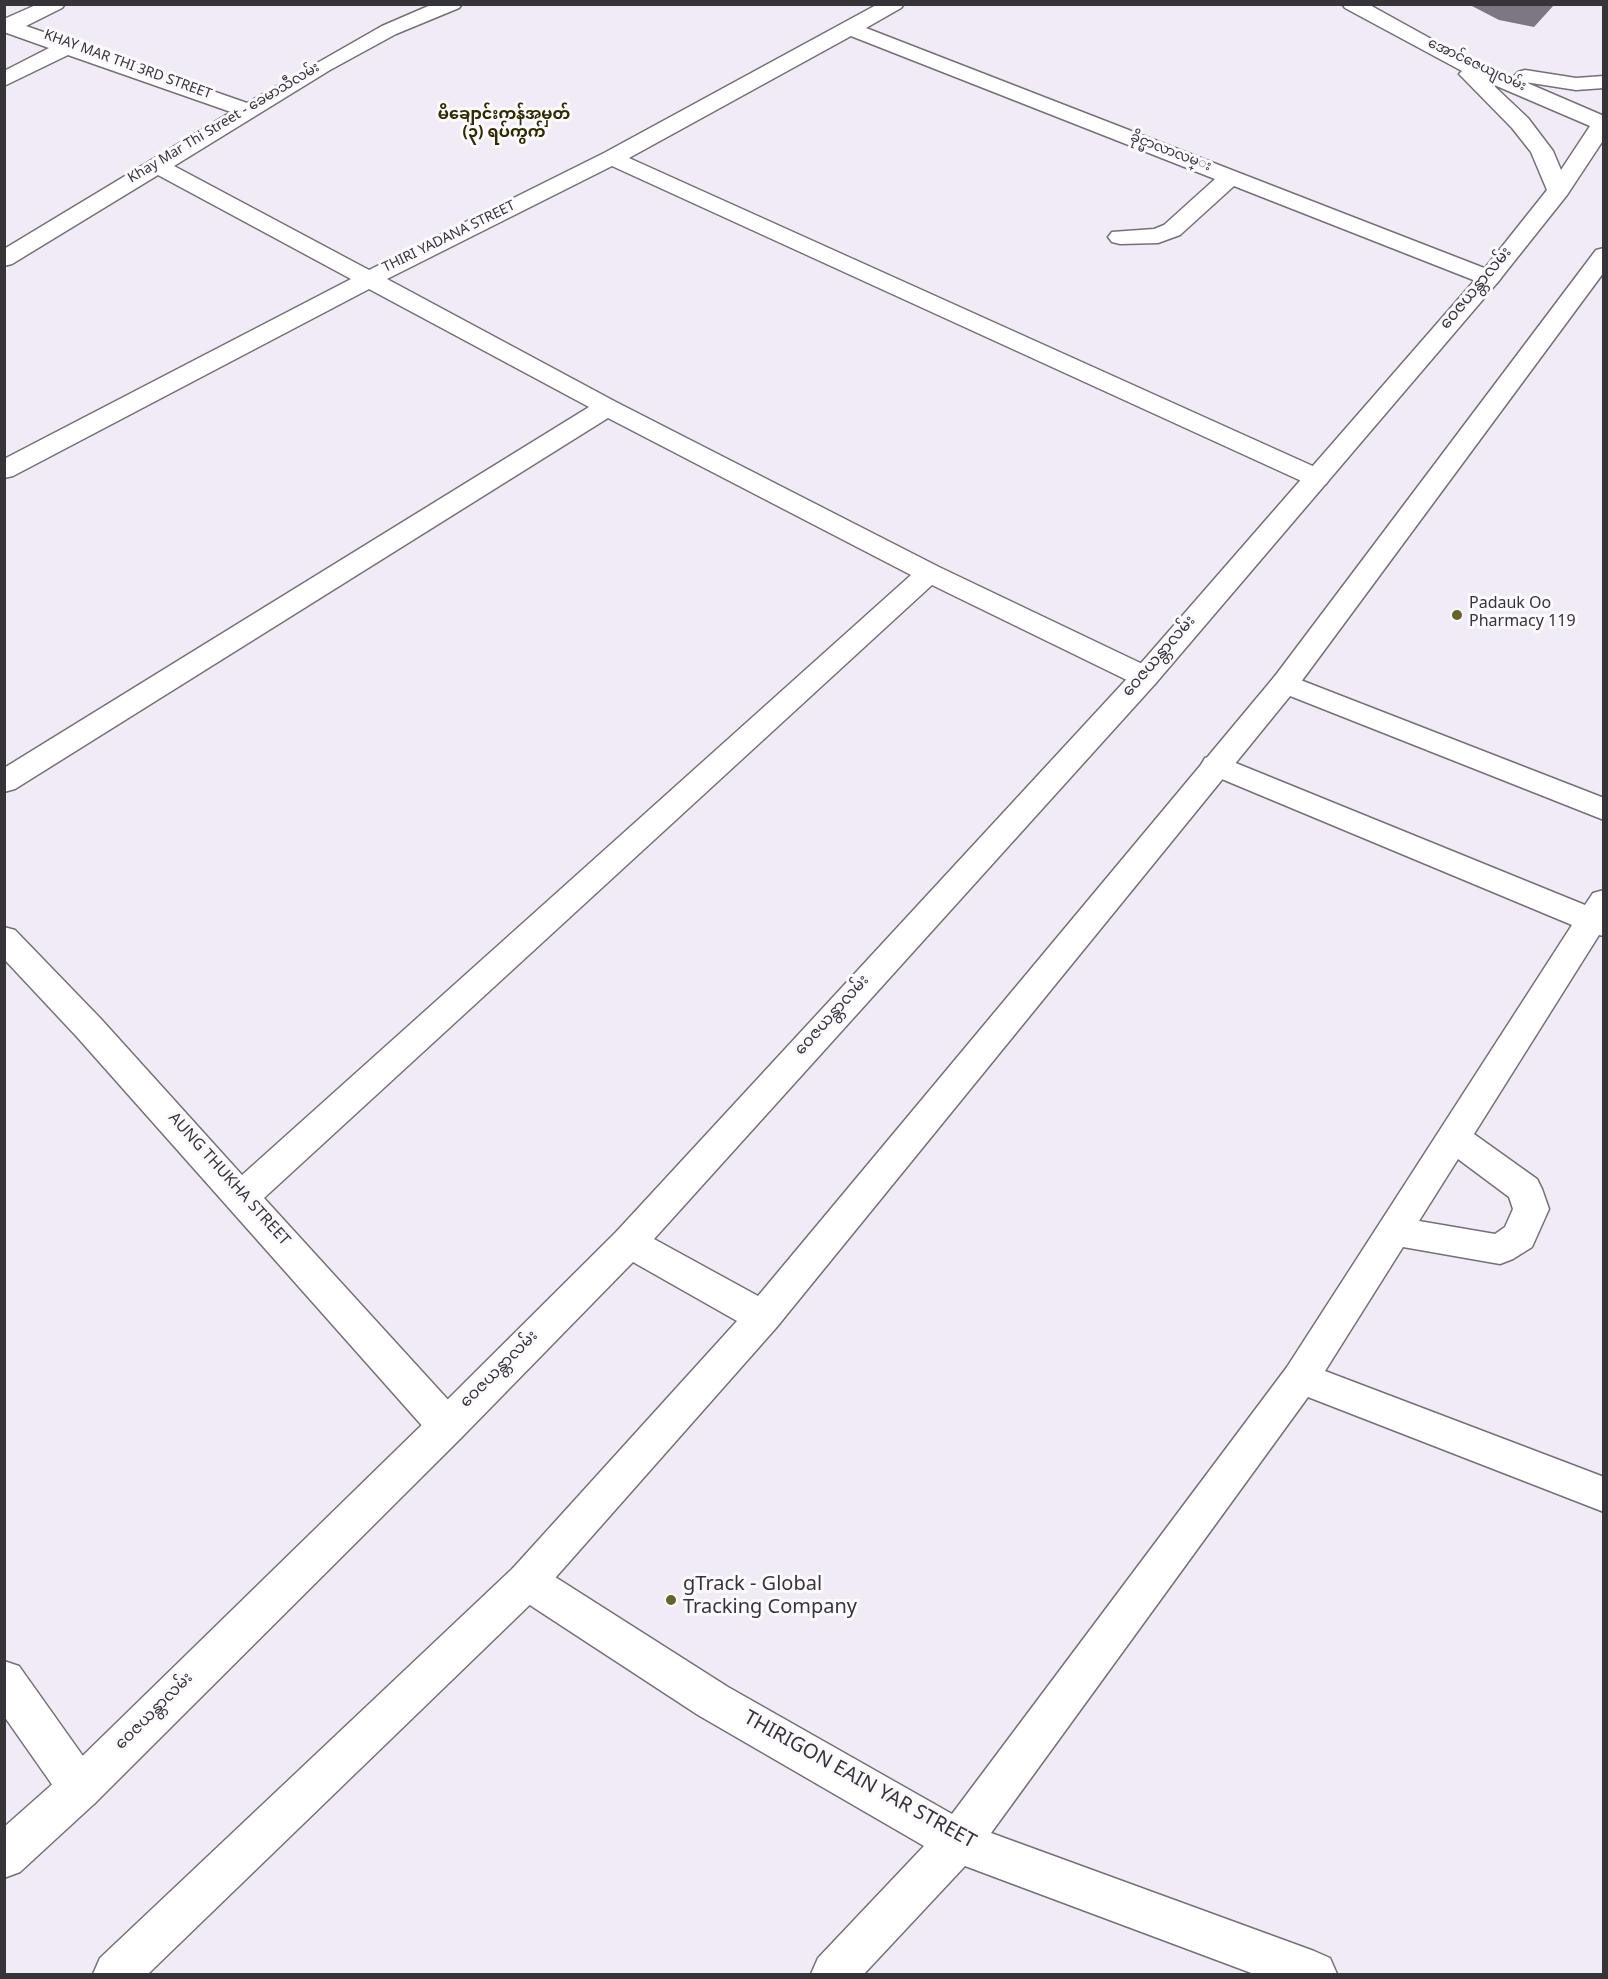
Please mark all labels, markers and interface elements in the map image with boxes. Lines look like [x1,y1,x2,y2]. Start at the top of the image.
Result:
street label: KHAY MAR THI 3RD STREET [41,29,213,105]
street label: အောင်ဇေယျလမ်း [1424,37,1528,97]
street label: Khay Mar Thi Street - ခေမာသီလမ်း [126,61,324,189]
district label: မိချောင်းကန်အမှတ် (၃) ရပ်ကွက် [438,107,570,145]
street label: ခိုင္မာလာလမ္း [1127,131,1213,177]
street label: THIRI YADANA STREET [381,200,519,278]
street label: ဝေဇယန္တာလမ်း [1438,245,1518,335]
place label: Padauk Oo Pharmacy 119 [1469,596,1576,634]
marker: Padauk Oo Pharmacy 119 [1450,608,1464,622]
street label: ဝေဇယန္တာလမ်း [1121,613,1201,703]
street label: ဝေဇယန္တာလမ်း [793,973,875,1061]
street label: AUNG THUKHA STREET [162,1110,292,1252]
street label: ဝေဇယန္တာလမ်း [458,1328,544,1414]
place label: gTrack - Global Tracking Company [683,1576,857,1623]
marker: gTrack - Global Tracking Company [664,1593,678,1607]
street label: ဝေဇယန္တာလမ်း [113,1670,199,1756]
street label: THIRIGON EAIN YAR STREET [738,1709,978,1857]

